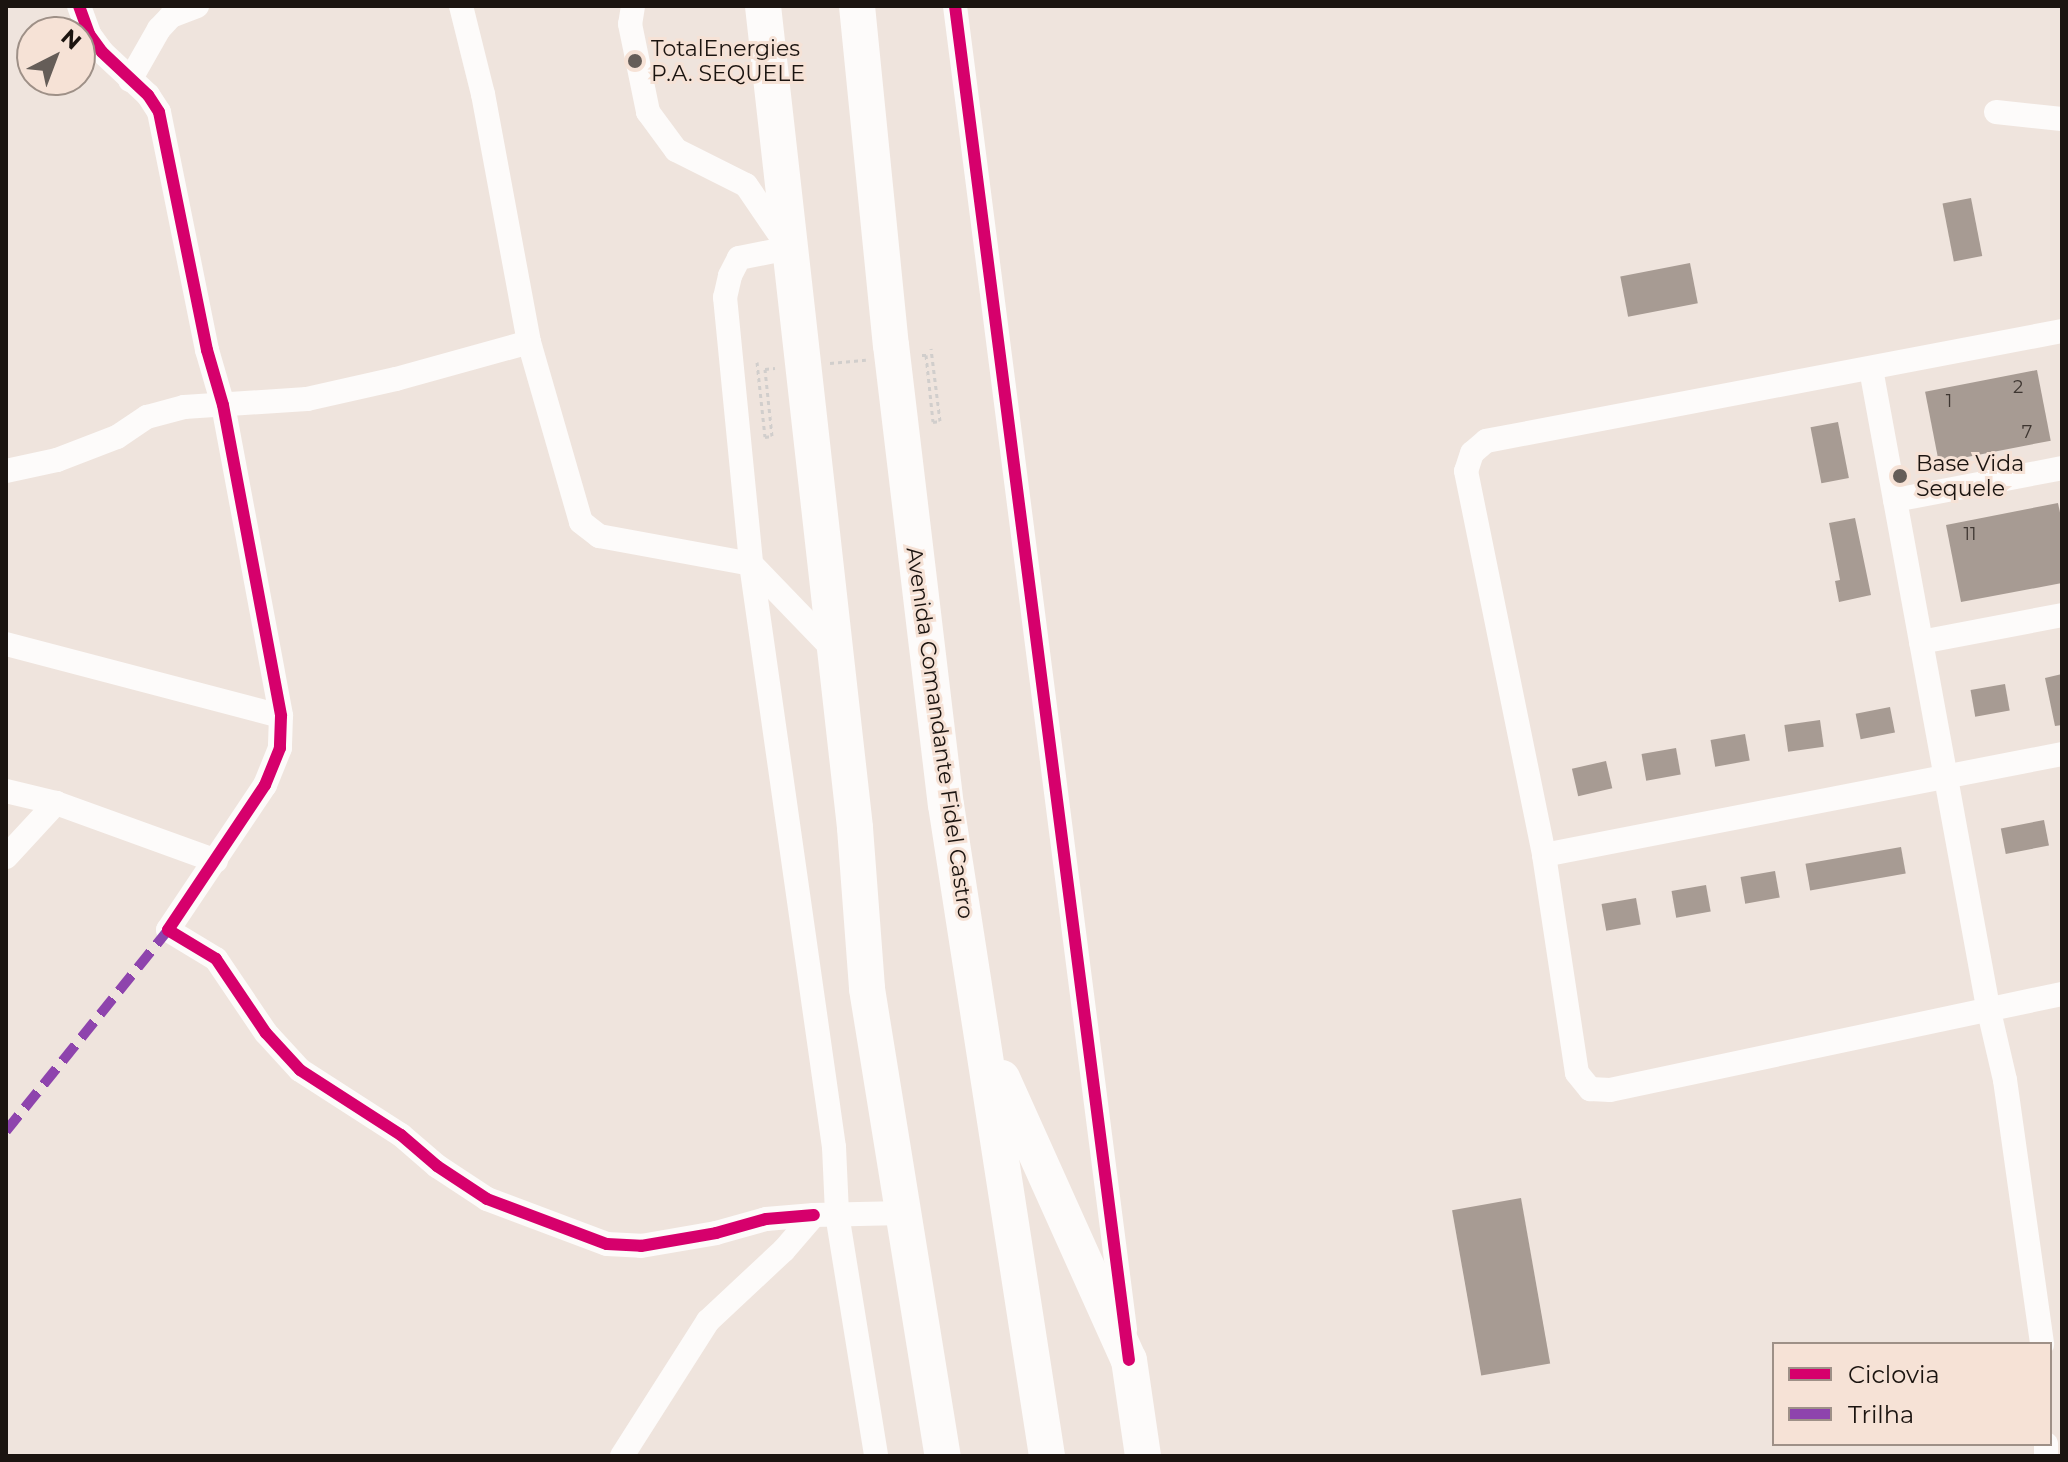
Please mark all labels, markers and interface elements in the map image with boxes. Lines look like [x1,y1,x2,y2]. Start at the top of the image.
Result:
north arrow [16,16,96,96]
text: N [55,23,87,55]
place label: TotalEnergies P.A. SEQUELE [651,35,805,86]
marker: TotalEnergies P.A. SEQUELE [626,52,644,70]
house number: 2 [2013,376,2023,398]
house number: 1 [1946,390,1952,412]
house number: 7 [2022,421,2032,443]
place label: Base Vida Sequele [1916,450,2024,502]
marker: Base Vida Sequele [1891,467,1909,485]
house number: 11 [1964,523,1976,545]
street label: Avenida Comandante Fidel Castro [901,545,979,921]
legend [1772,1342,2052,1446]
text: Ciclovia [1848,1360,1940,1389]
text: Trilha [1848,1400,1914,1429]

